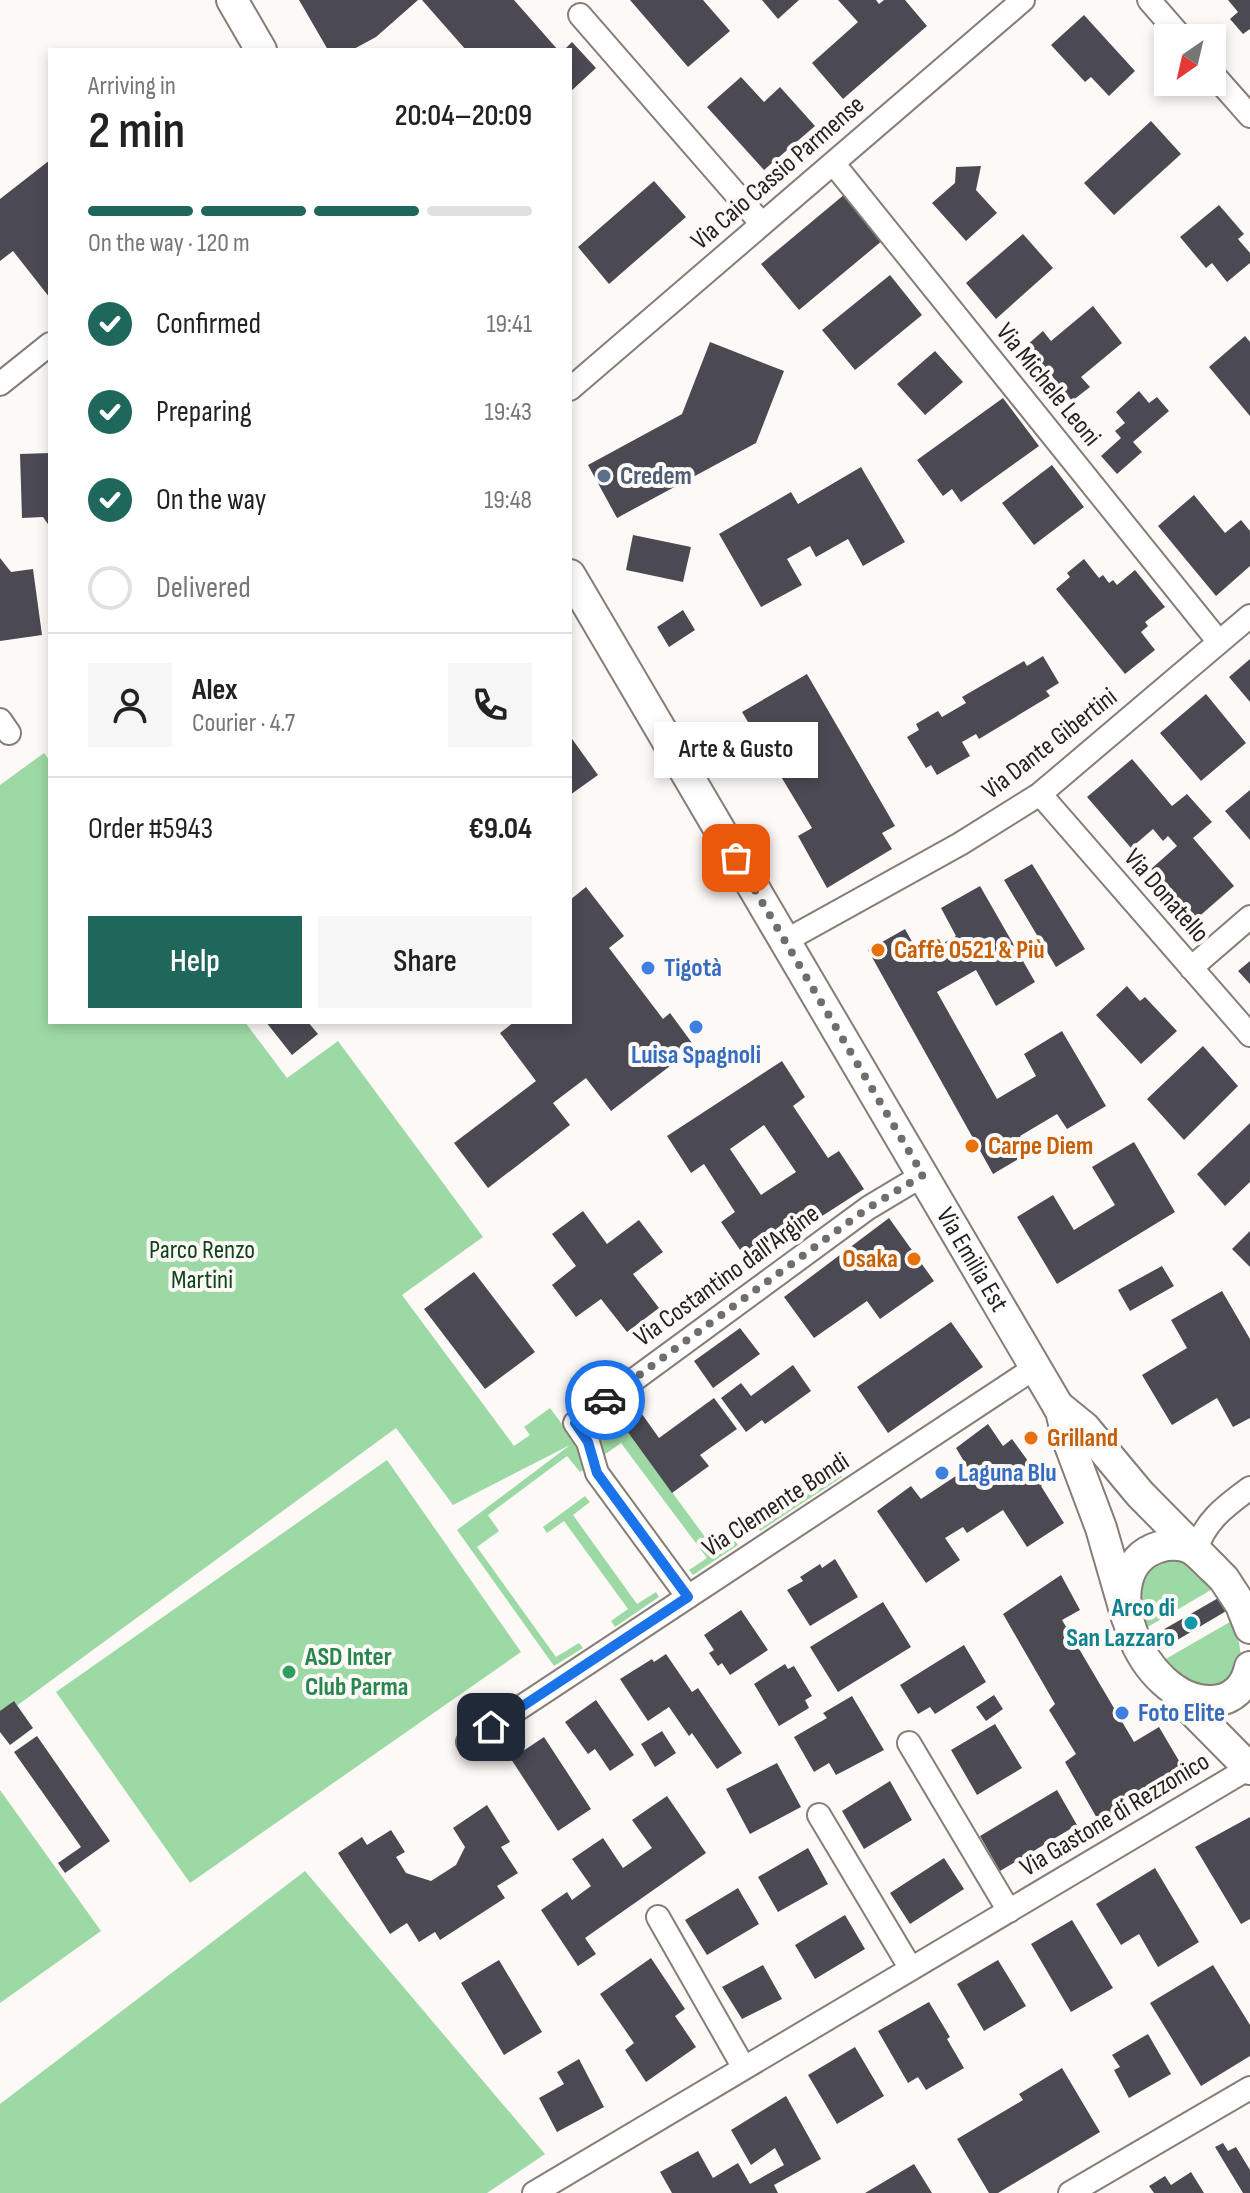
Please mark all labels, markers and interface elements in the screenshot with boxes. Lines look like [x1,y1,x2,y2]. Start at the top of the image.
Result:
north arrow [1154,24,1226,96]
map controls [1154,24,1226,96]
text: Arriving in [88,71,176,102]
street label: Via Caio Cassio Parmense [685,89,871,257]
text: 20:04–20:09 [395,98,532,134]
text: 2 min [88,100,185,163]
text: On the way · 120 m [88,228,250,259]
icon: check [88,302,132,346]
text: Confirmed [156,306,261,342]
text: 19:41 [486,309,532,340]
street label: Via Michele Leoni [989,317,1107,453]
icon: check [88,390,132,434]
text: Preparing [156,394,252,430]
text: 19:43 [485,397,532,428]
place label: Credem [620,461,692,492]
marker: Credem [595,467,613,485]
icon: check [88,478,132,522]
text: On the way [156,482,266,518]
text: 19:48 [484,485,532,516]
text: Delivered [156,570,251,606]
button: person [88,663,172,747]
button: phone [448,663,532,747]
text: Alex [192,672,238,708]
street label: Via Dante Gibertini [976,682,1124,806]
text: Courier · 4.7 [192,708,295,739]
callout: Arte & Gusto [654,722,818,778]
text: Arte & Gusto [679,734,793,765]
text: Order #5943 [88,811,213,847]
text: €9.04 [469,811,532,847]
pin [702,824,770,892]
icon: bag [714,836,758,880]
street label: Via Donatello [1117,843,1215,949]
button: Help [88,916,302,1008]
button: Share [318,916,532,1008]
place label: Caffè 0521 & Più [894,935,1045,966]
marker: Caffè 0521 & Più [869,941,887,959]
place label: Tigotà [664,953,722,984]
marker: Tigotà [639,959,657,977]
marker: Luisa Spagnoli [687,1018,705,1036]
place label: Luisa Spagnoli [631,1040,761,1071]
place label: Carpe Diem [988,1131,1093,1162]
marker: Carpe Diem [963,1137,981,1155]
street label: Via Costantino dall'Argine [629,1199,825,1353]
street label: Via Emilia Est [930,1202,1015,1317]
park label: Parco Renzo Martini [149,1235,255,1296]
place label: Osaka [842,1244,898,1275]
marker: Osaka [905,1250,923,1268]
courier [565,1360,645,1440]
icon: car [583,1378,627,1422]
place label: Grilland [1047,1423,1118,1454]
marker: Grilland [1022,1429,1040,1447]
street label: Via Clemente Bondi [697,1446,855,1564]
place label: Laguna Blu [958,1458,1057,1489]
marker: Laguna Blu [933,1464,951,1482]
place label: Arco di San Lazzaro [1066,1593,1175,1654]
marker: Arco di San Lazzaro [1182,1614,1200,1632]
place label: ASD Inter Club Parma [304,1642,408,1703]
marker: ASD Inter Club Parma [280,1663,298,1681]
pin [457,1693,525,1761]
place label: Foto Elite [1138,1698,1225,1729]
marker: Foto Elite [1113,1704,1131,1722]
icon: home [469,1705,513,1749]
street label: Via Gastone di Rezzonico [1015,1746,1215,1884]

